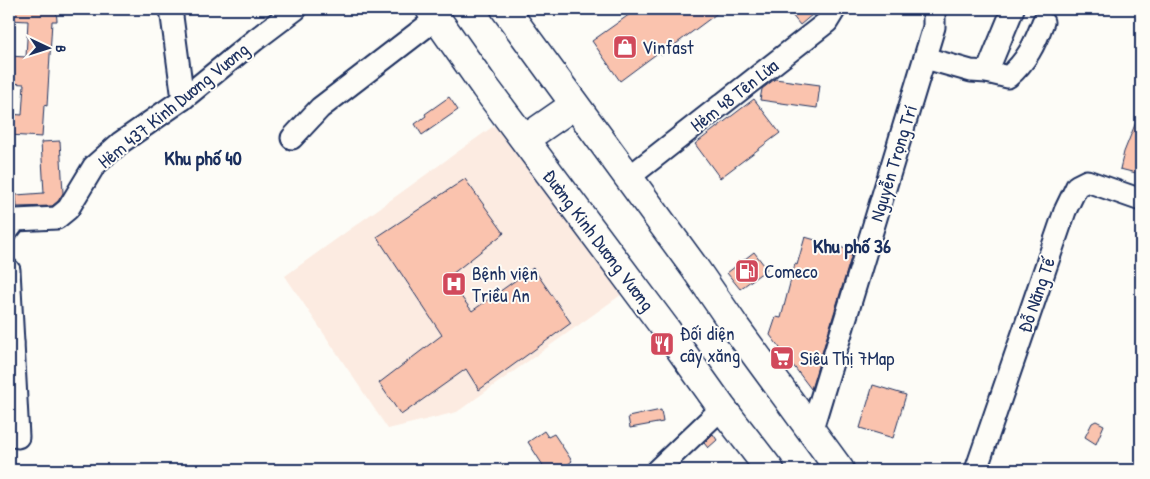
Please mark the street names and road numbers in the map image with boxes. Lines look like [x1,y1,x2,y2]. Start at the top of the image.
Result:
street label: Hẻm 437 Kinh Dương Vương [92,36,254,174]
street label: Hẻm 48 Tên Lửa [685,52,784,138]
street label: Nguyễn Trọng Trí [863,102,923,224]
street label: Đường Kinh Dương Vương [537,164,661,316]
street label: Đỗ Năng Tế [1011,253,1061,336]

